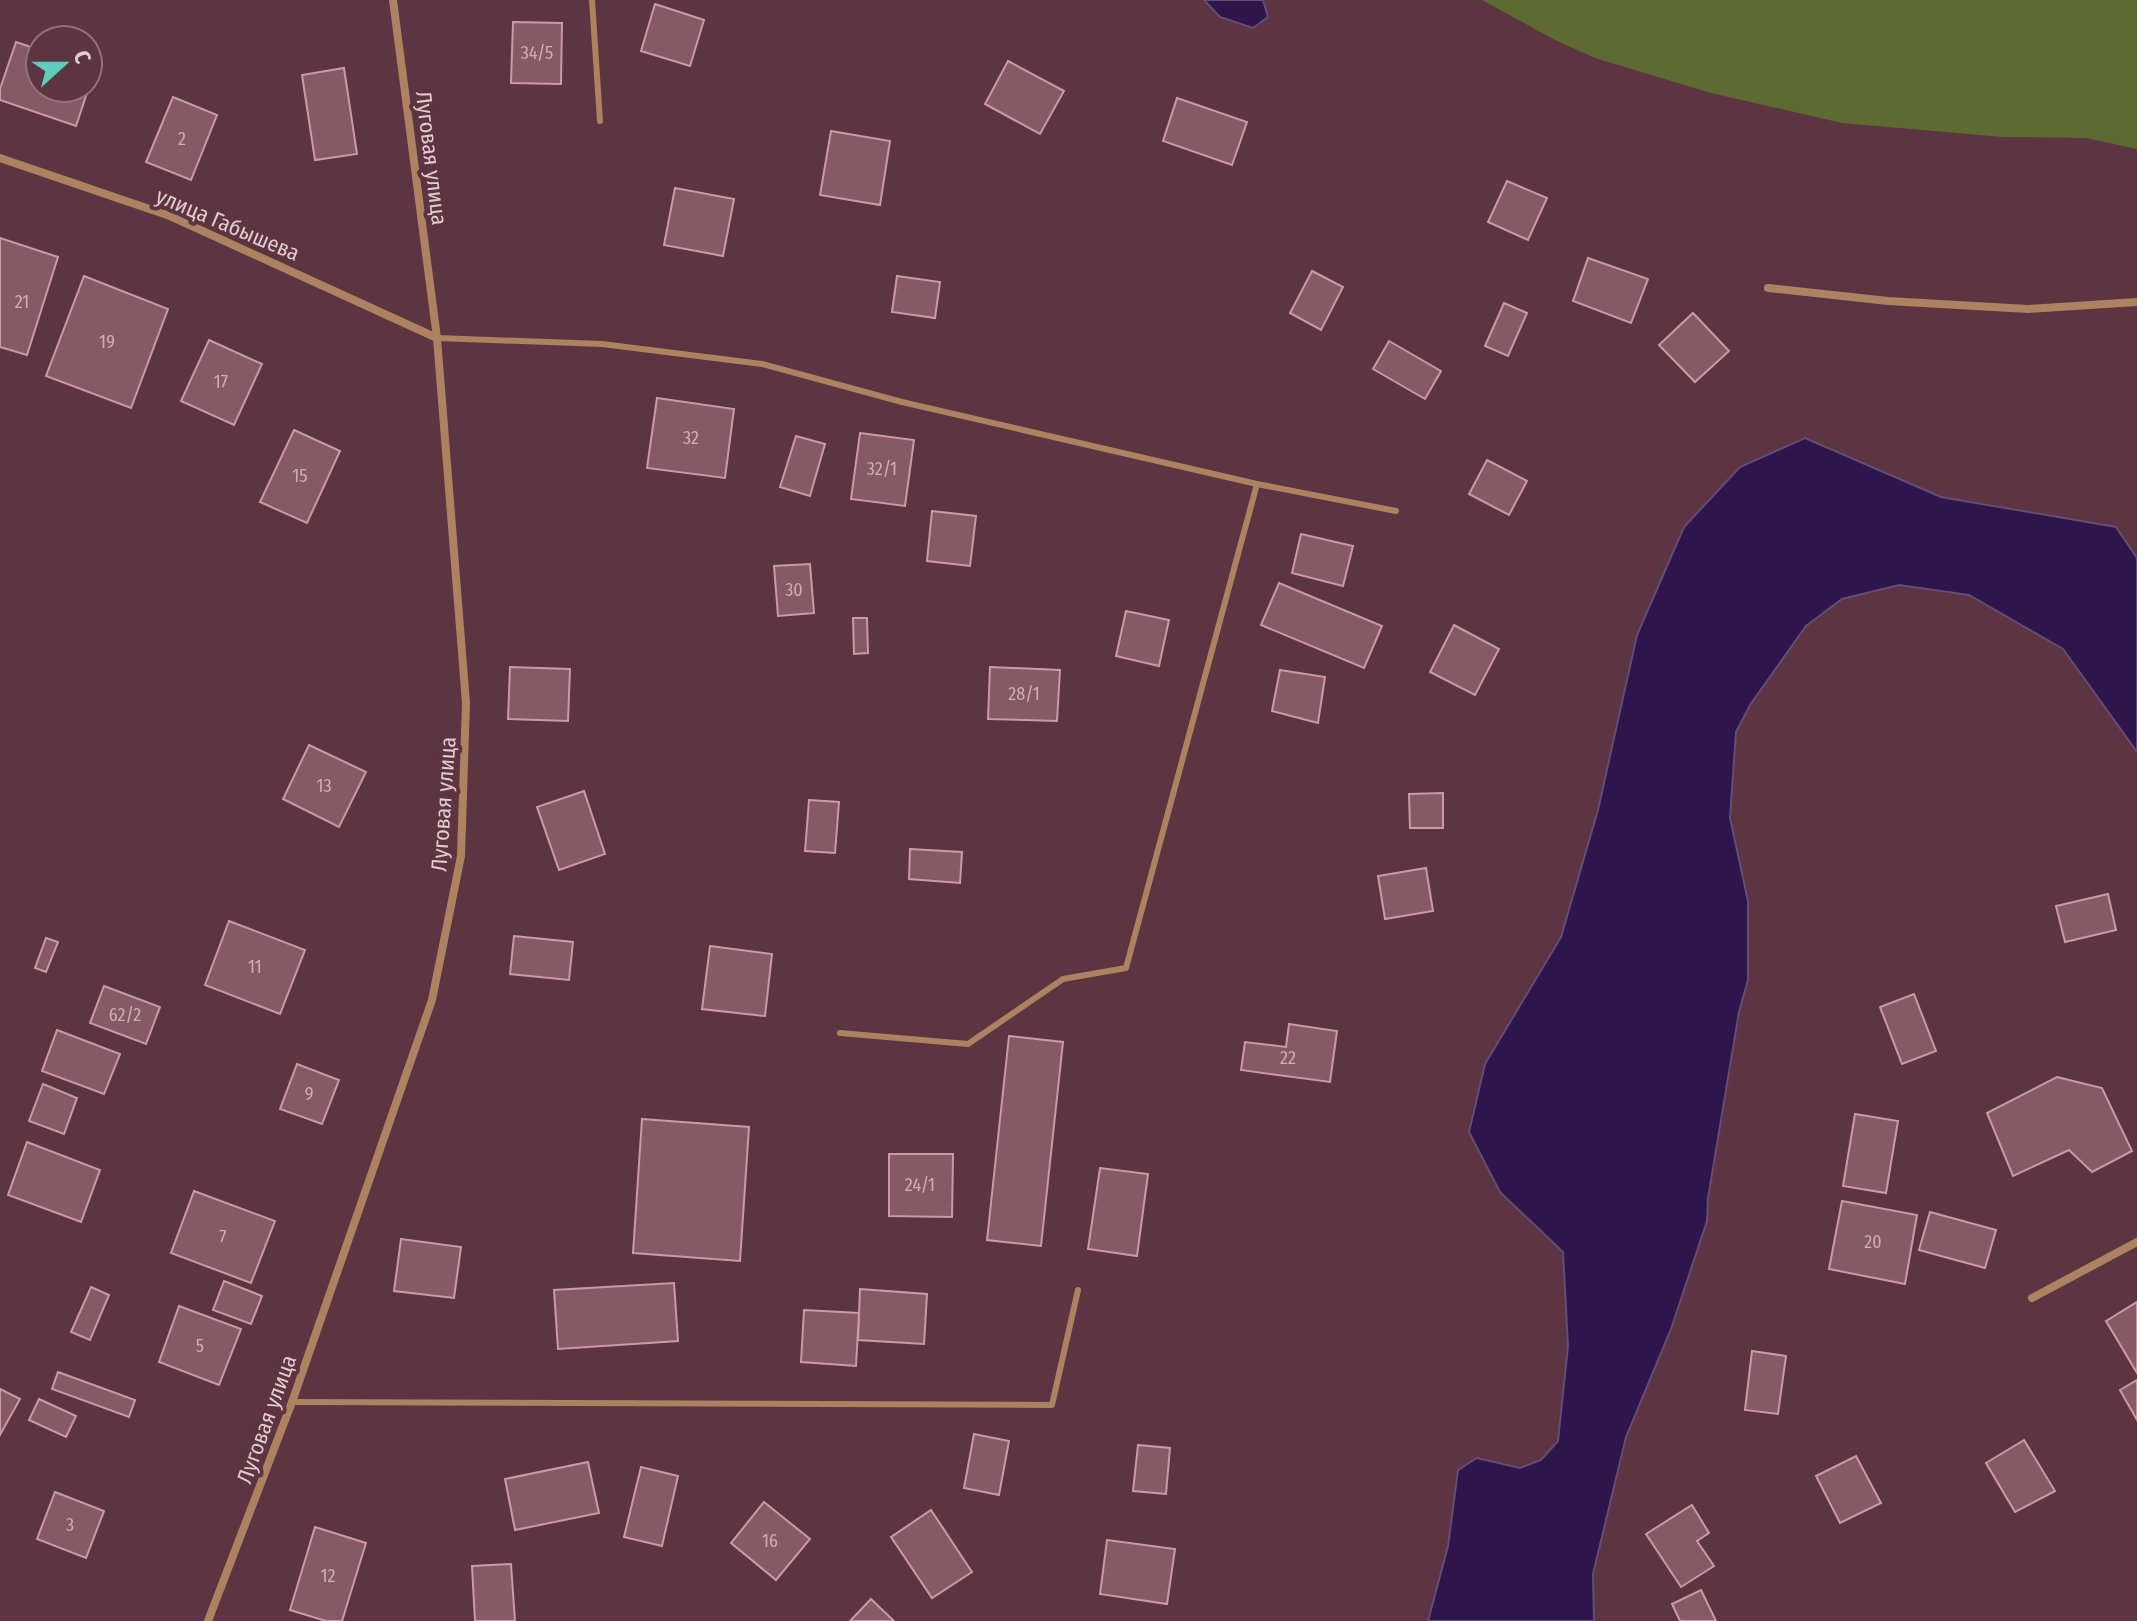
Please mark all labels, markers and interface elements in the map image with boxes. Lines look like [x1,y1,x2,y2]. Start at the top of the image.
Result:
north arrow [24,24,104,104]
house number: 34/5 [521,42,553,64]
text: С [68,47,97,68]
street label: Луговая улица [410,89,453,227]
house number: 2 [178,128,186,150]
street label: улица Габышева [152,182,304,267]
house number: 21 [15,291,29,313]
house number: 19 [99,331,115,353]
house number: 17 [214,371,228,393]
house number: 32 [683,427,699,449]
house number: 32/1 [867,458,897,480]
house number: 15 [292,465,308,487]
house number: 30 [785,579,803,601]
house number: 28/1 [1008,683,1040,705]
street label: Луговая улица [425,736,462,872]
house number: 13 [316,775,332,797]
house number: 11 [248,956,262,978]
house number: 62/2 [109,1004,141,1026]
house number: 22 [1280,1047,1296,1069]
house number: 9 [305,1083,313,1105]
house number: 24/1 [905,1174,935,1196]
house number: 7 [219,1226,227,1248]
house number: 20 [1864,1231,1882,1253]
house number: 5 [196,1335,204,1357]
street label: Луговая улица [231,1351,302,1487]
house number: 3 [66,1514,74,1536]
house number: 16 [762,1530,778,1552]
house number: 12 [321,1565,336,1587]

